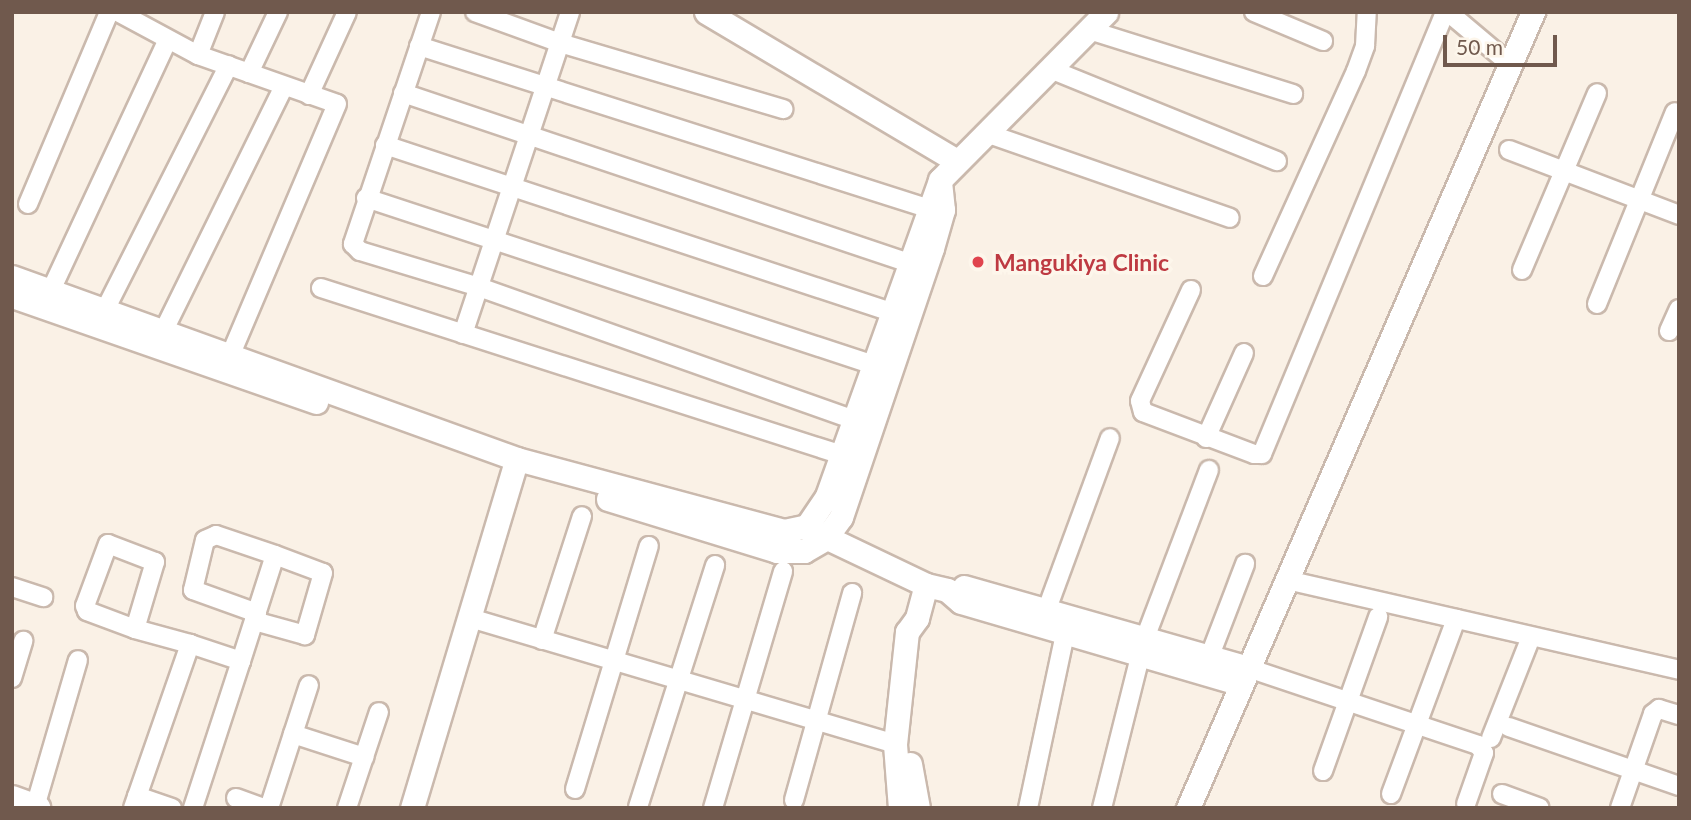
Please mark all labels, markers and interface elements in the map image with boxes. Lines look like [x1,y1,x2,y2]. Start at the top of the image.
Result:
scale bar [1446,21,1560,65]
text: 50 m [1456,34,1503,59]
place label: Mangukiya Clinic [994,248,1169,276]
marker: Mangukiya Clinic [968,252,988,272]

